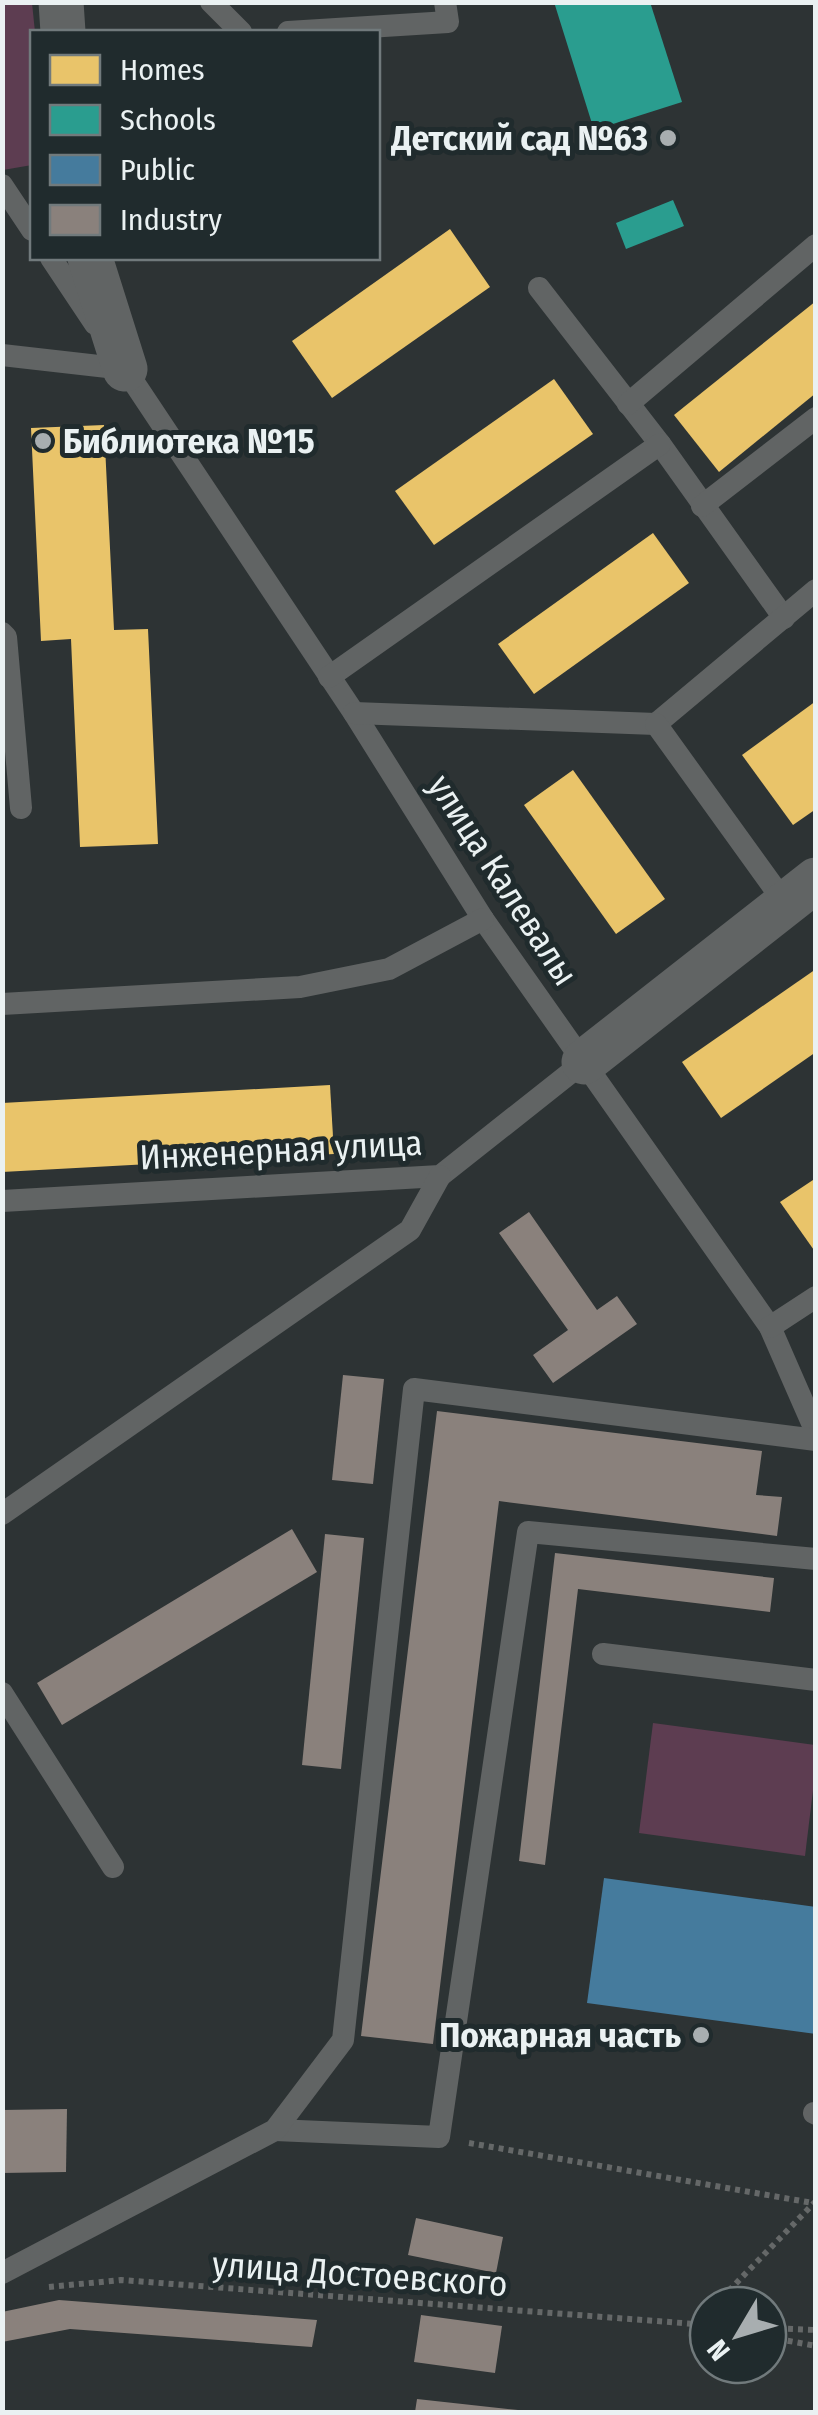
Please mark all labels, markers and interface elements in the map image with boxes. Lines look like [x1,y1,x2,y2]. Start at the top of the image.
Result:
legend [30,30,380,260]
text: Homes [120,52,205,88]
text: Schools [120,102,216,138]
place label: Детский сад №63 [390,117,648,159]
marker: Детский сад №63 [657,127,679,149]
text: Public [120,152,195,188]
text: Industry [120,202,223,238]
place label: Библиотека №15 [63,420,315,462]
marker: Библиотека №15 [32,430,54,452]
street label: улица Калевалы [419,767,587,993]
street label: Инженерная улица [139,1122,423,1178]
place label: Пожарная часть [439,2014,681,2056]
marker: Пожарная часть [690,2024,712,2046]
street label: улица Достоевского [211,2243,509,2305]
north arrow [688,2285,788,2385]
text: N [701,2333,737,2367]

